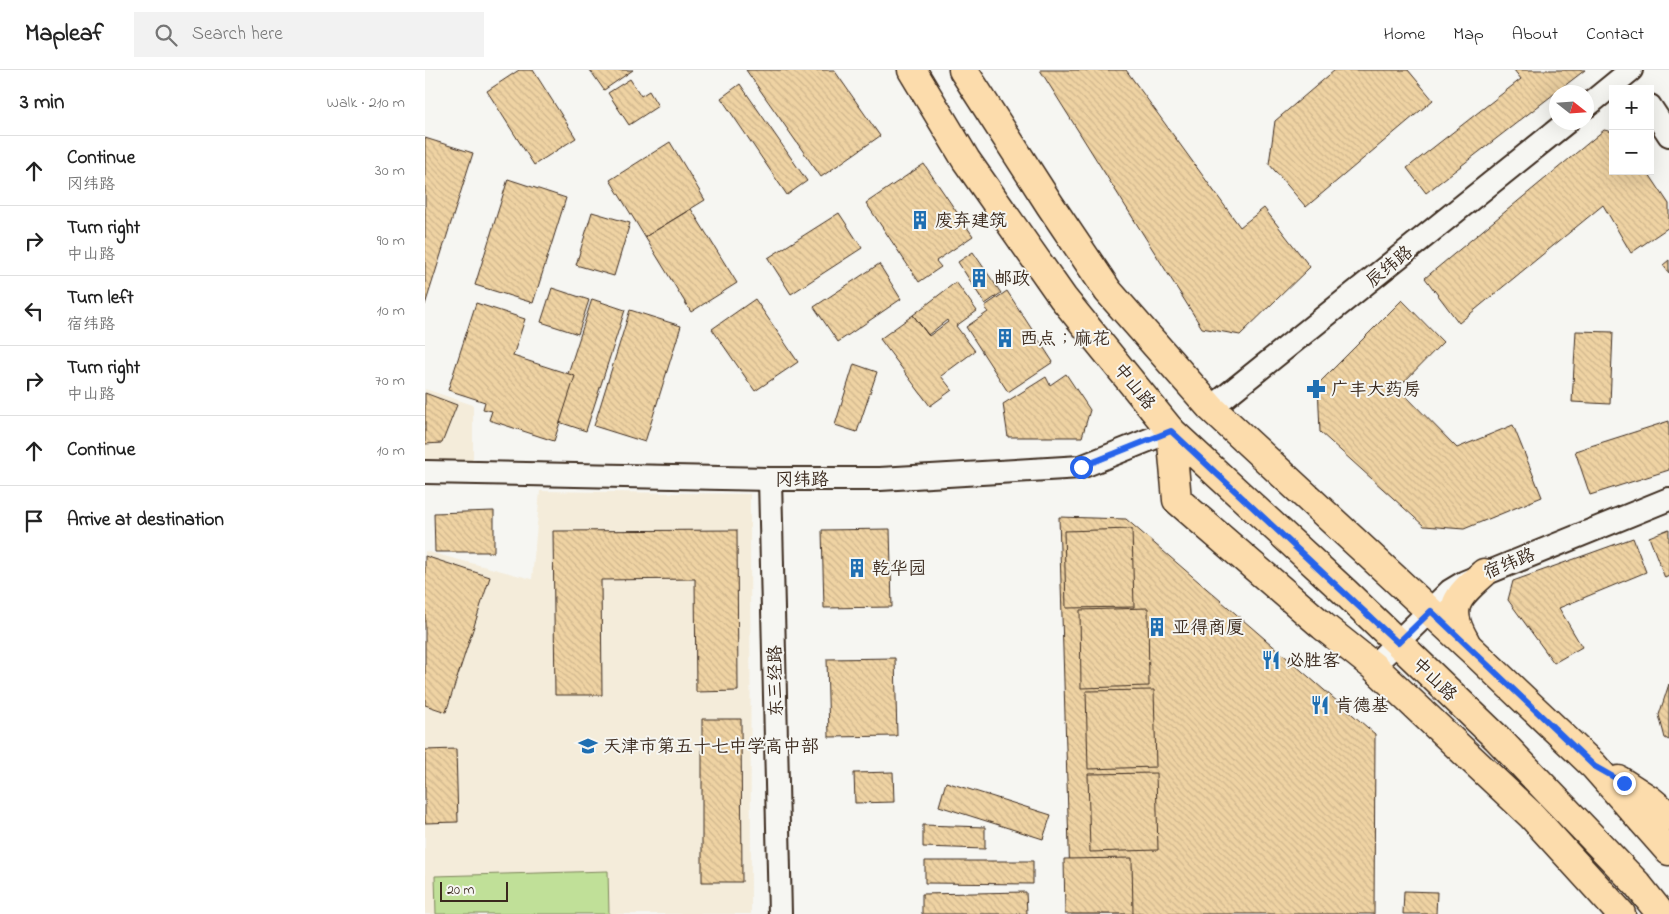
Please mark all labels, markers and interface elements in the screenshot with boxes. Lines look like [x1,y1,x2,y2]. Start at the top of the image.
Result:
search box [134,12,484,57]
text: Mapleaf [25,17,104,52]
icon: search [152,21,180,49]
text: Search here [192,21,283,48]
text: Home [1384,22,1425,48]
text: Map [1453,22,1484,48]
text: About [1512,22,1558,48]
text: Contact [1586,22,1644,48]
north arrow [1549,85,1594,130]
map controls [1609,85,1654,175]
button: + [1609,85,1654,130]
text: 3 min [20,88,64,118]
text: Walk · 210 m [326,91,405,115]
button: − [1609,130,1654,175]
text: Continue [67,145,135,172]
icon: ahead [20,157,48,185]
text: 30 m [375,159,405,183]
text: 冈纬路 [67,173,115,197]
building icon: 废弃建筑 [909,209,931,231]
place label: 废弃建筑 [935,209,1007,235]
text: Turn right [67,215,140,242]
icon: right [20,227,48,255]
text: 90 m [377,229,405,253]
street label: 辰纬路 [1361,240,1419,295]
text: 中山路 [67,243,115,267]
building icon: 邮政 [968,267,990,289]
place label: 邮政 [994,267,1030,293]
text: Turn left [67,285,134,312]
icon: left [20,297,48,325]
text: 10 m [377,299,405,323]
text: 宿纬路 [67,313,115,337]
building icon: 西点；麻花 [994,327,1016,349]
place label: 西点；麻花 [1020,327,1110,353]
text: Turn right [67,355,140,382]
street label: 中山路 [1106,358,1161,416]
icon: right [20,367,48,395]
text: 70 m [375,369,405,393]
pharmacy icon: 广丰大药房 [1305,378,1327,400]
place label: 广丰大药房 [1331,378,1421,404]
text: 中山路 [67,383,115,407]
icon: ahead [20,437,48,465]
text: Continue [67,437,135,464]
text: 10 m [377,439,405,463]
route start [1070,456,1093,479]
street label: 冈纬路 [775,468,829,494]
icon: arrive [20,507,48,535]
text: Arrive at destination [67,507,224,534]
street label: 宿纬路 [1480,543,1540,587]
building icon: 乾华园 [846,557,868,579]
place label: 乾华园 [872,557,926,583]
building icon: 亚得商厦 [1146,616,1168,638]
place label: 亚得商厦 [1172,616,1244,642]
street label: 东三经路 [763,645,791,717]
restaurant icon: 必胜客 [1260,649,1282,671]
place label: 必胜客 [1286,649,1340,675]
street label: 中山路 [1405,652,1462,709]
restaurant icon: 肯德基 [1309,694,1331,716]
place label: 肯德基 [1335,694,1389,720]
school or university icon: 天津市第五十七中学高中部 [577,735,599,757]
place label: 天津市第五十七中学高中部 [603,735,819,761]
route end [1613,772,1636,795]
scale bar [440,879,507,902]
text: 20 m [447,880,474,901]

